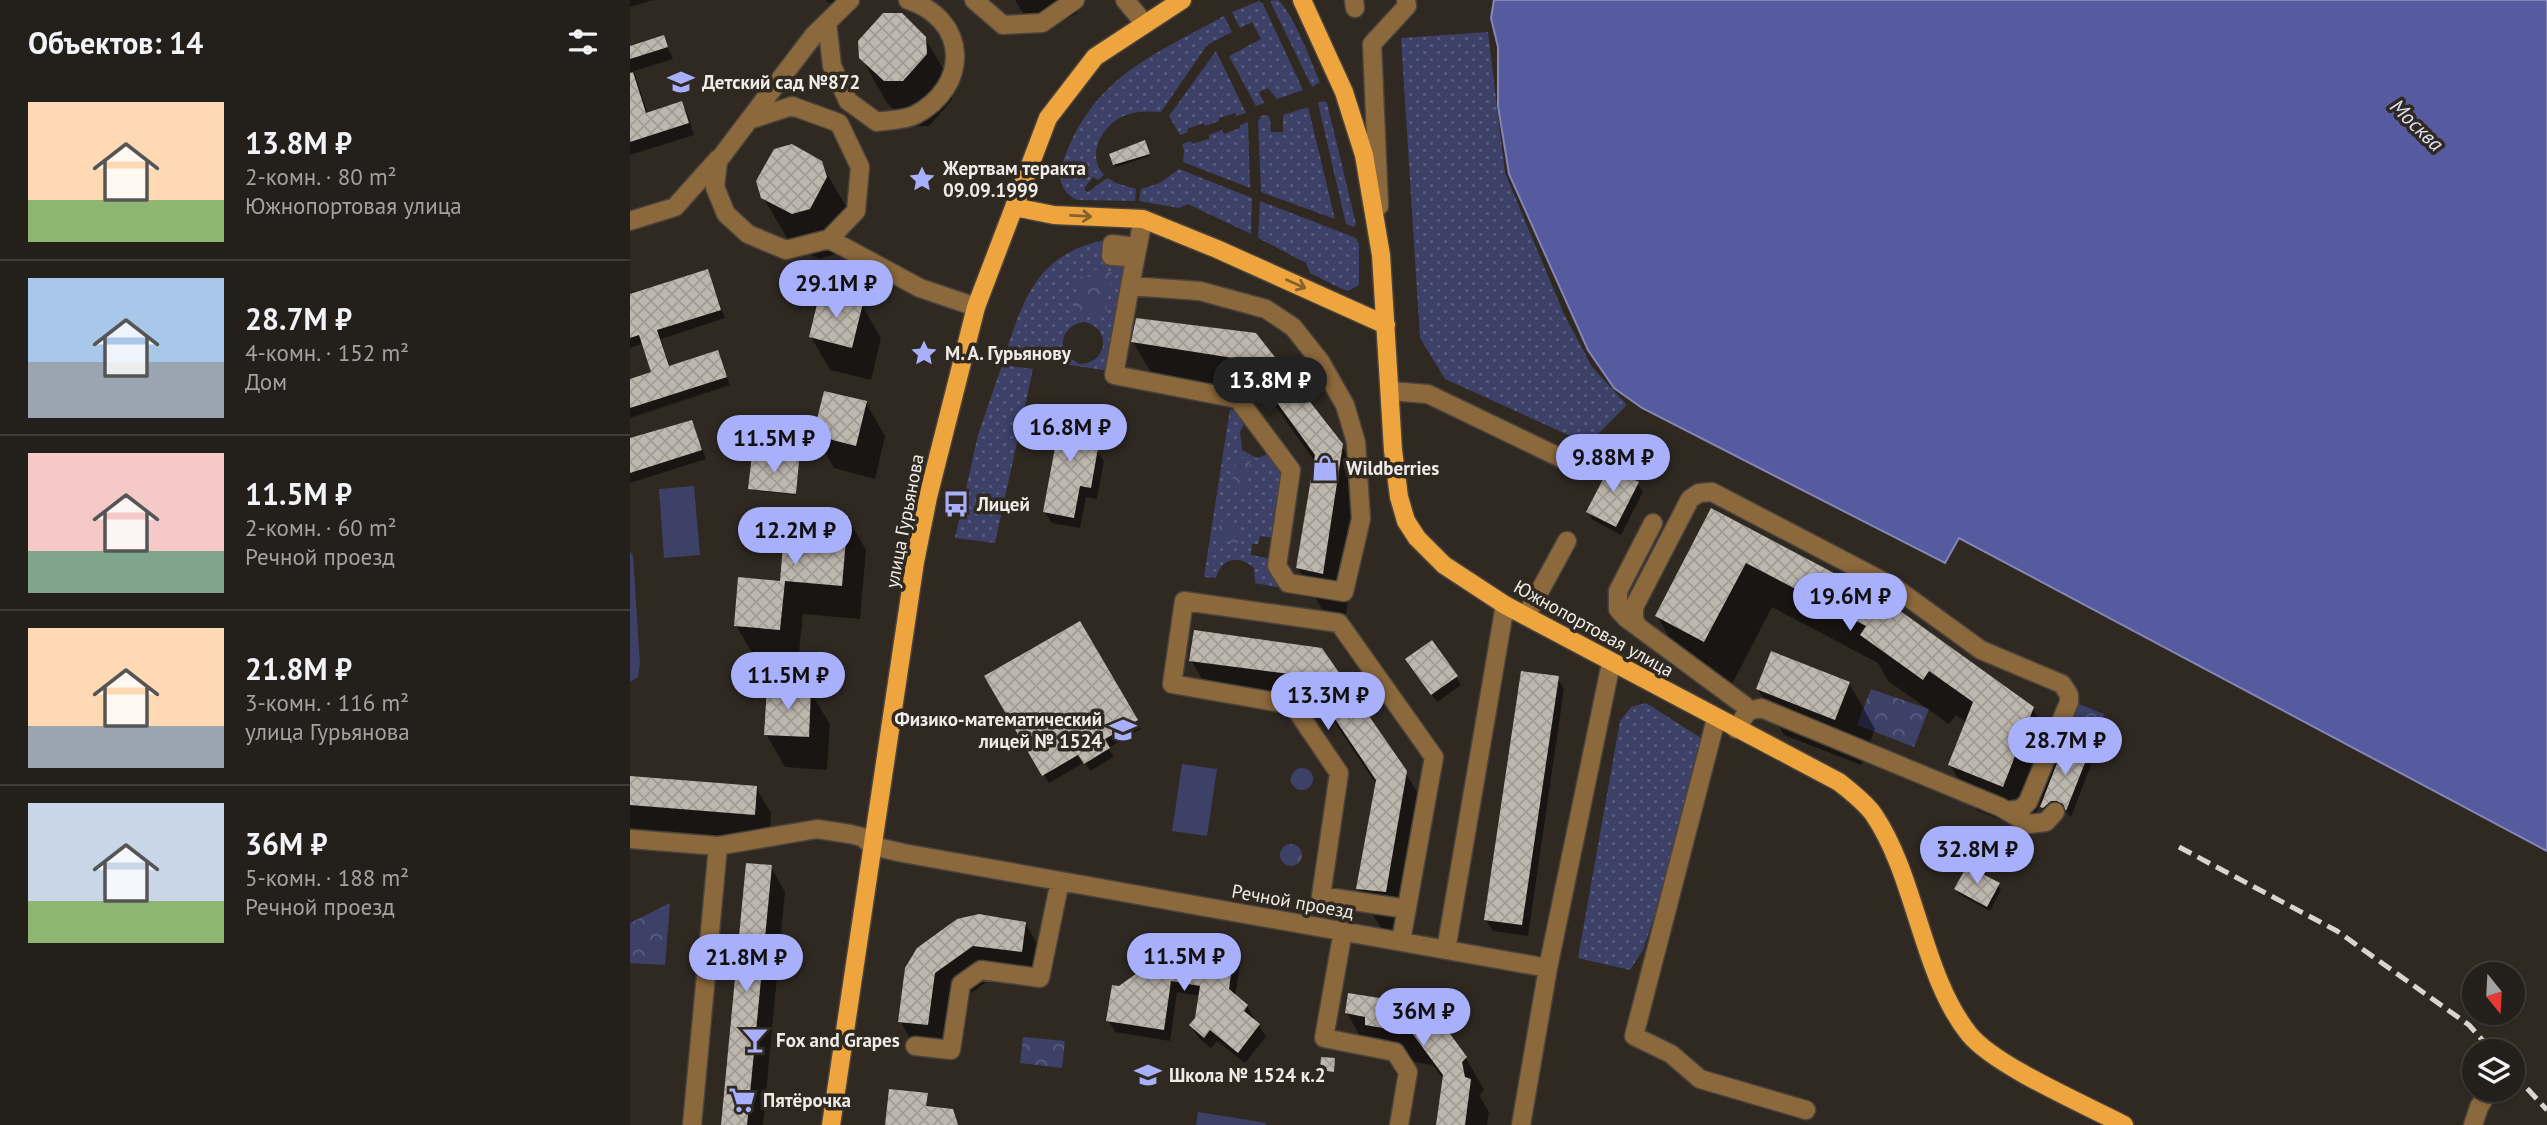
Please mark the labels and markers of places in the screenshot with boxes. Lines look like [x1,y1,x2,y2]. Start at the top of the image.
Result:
school or university icon: Детский сад №872 [666,67,696,97]
place label: Детский сад №872 [702,70,860,94]
place label: Жертвам теракта 09.09.1999 [942,156,1086,202]
place icon: Жертвам теракта 09.09.1999 [907,164,937,194]
pin: 29.1M ₽ [771,260,901,320]
place icon: М. А. Гурьянову [909,338,939,368]
place label: М. А. Гурьянову [945,341,1072,365]
pin: 13.8M ₽ [1205,358,1335,417]
pin: 16.8M ₽ [1005,405,1135,464]
pin: 11.5M ₽ [709,416,839,475]
pin: 9.88M ₽ [1548,434,1678,494]
shop icon: Wildberries [1310,453,1340,483]
place label: Wildberries [1346,456,1439,480]
bus stop icon: Лицей [941,489,971,519]
place label: Лицей [976,492,1030,516]
pin: 12.2M ₽ [730,508,860,567]
pin: 19.6M ₽ [1785,574,1915,633]
pin: 11.5M ₽ [723,652,853,712]
pin: 13.3M ₽ [1263,672,1393,732]
place label: Физико-математический лицей № 1524 [894,707,1102,753]
school or university icon: Физико-математический лицей № 1524 [1108,715,1138,745]
pin: 28.7M ₽ [2000,718,2130,777]
pin: 32.8M ₽ [1912,826,2042,886]
pin: 21.8M ₽ [681,934,811,994]
pin: 11.5M ₽ [1119,934,1249,993]
pin: 36M ₽ [1374,988,1472,1048]
bar icon: Fox and Grapes [740,1025,770,1055]
place label: Fox and Grapes [776,1028,900,1052]
school or university icon: Школа № 1524 к.2 [1133,1060,1163,1090]
place label: Школа № 1524 к.2 [1169,1063,1326,1087]
supermarket icon: Пятёрочка [727,1085,757,1115]
place label: Пятёрочка [763,1088,851,1112]

